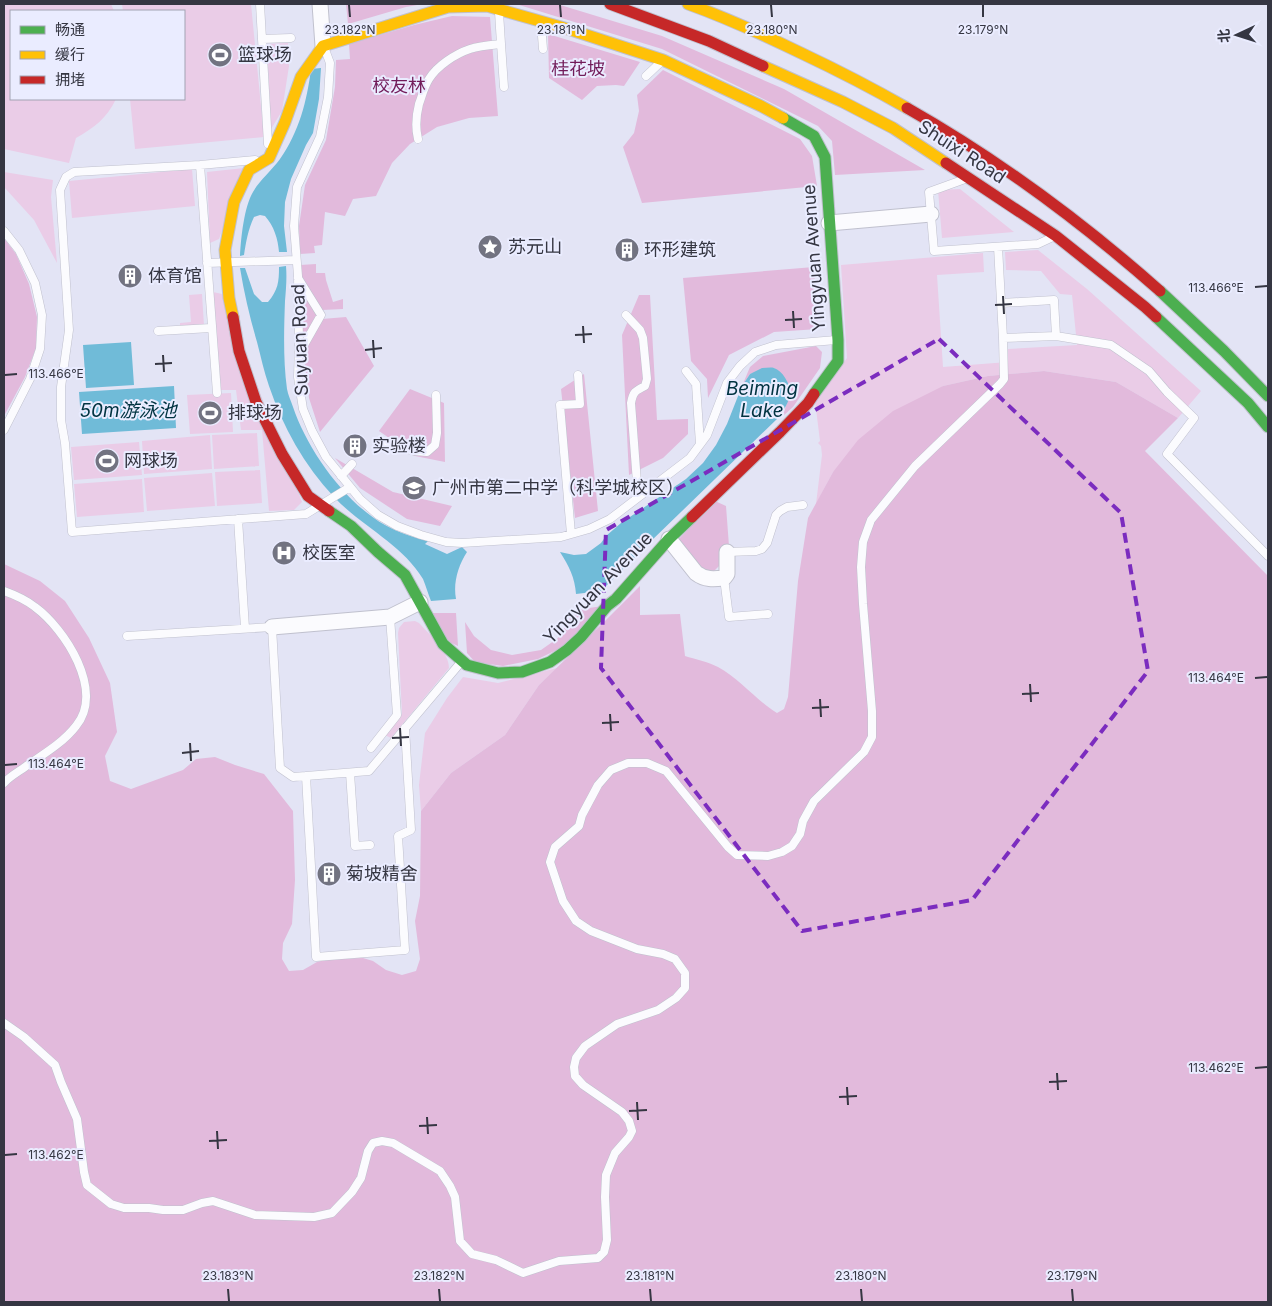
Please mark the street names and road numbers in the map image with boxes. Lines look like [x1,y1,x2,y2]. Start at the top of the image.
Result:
street label: Shuixi Road [915,116,1010,188]
street label: Yingyuan Avenue [798,184,829,332]
street label: Suyuan Road [287,284,312,396]
street label: Yingyuan Avenue [539,527,656,648]

